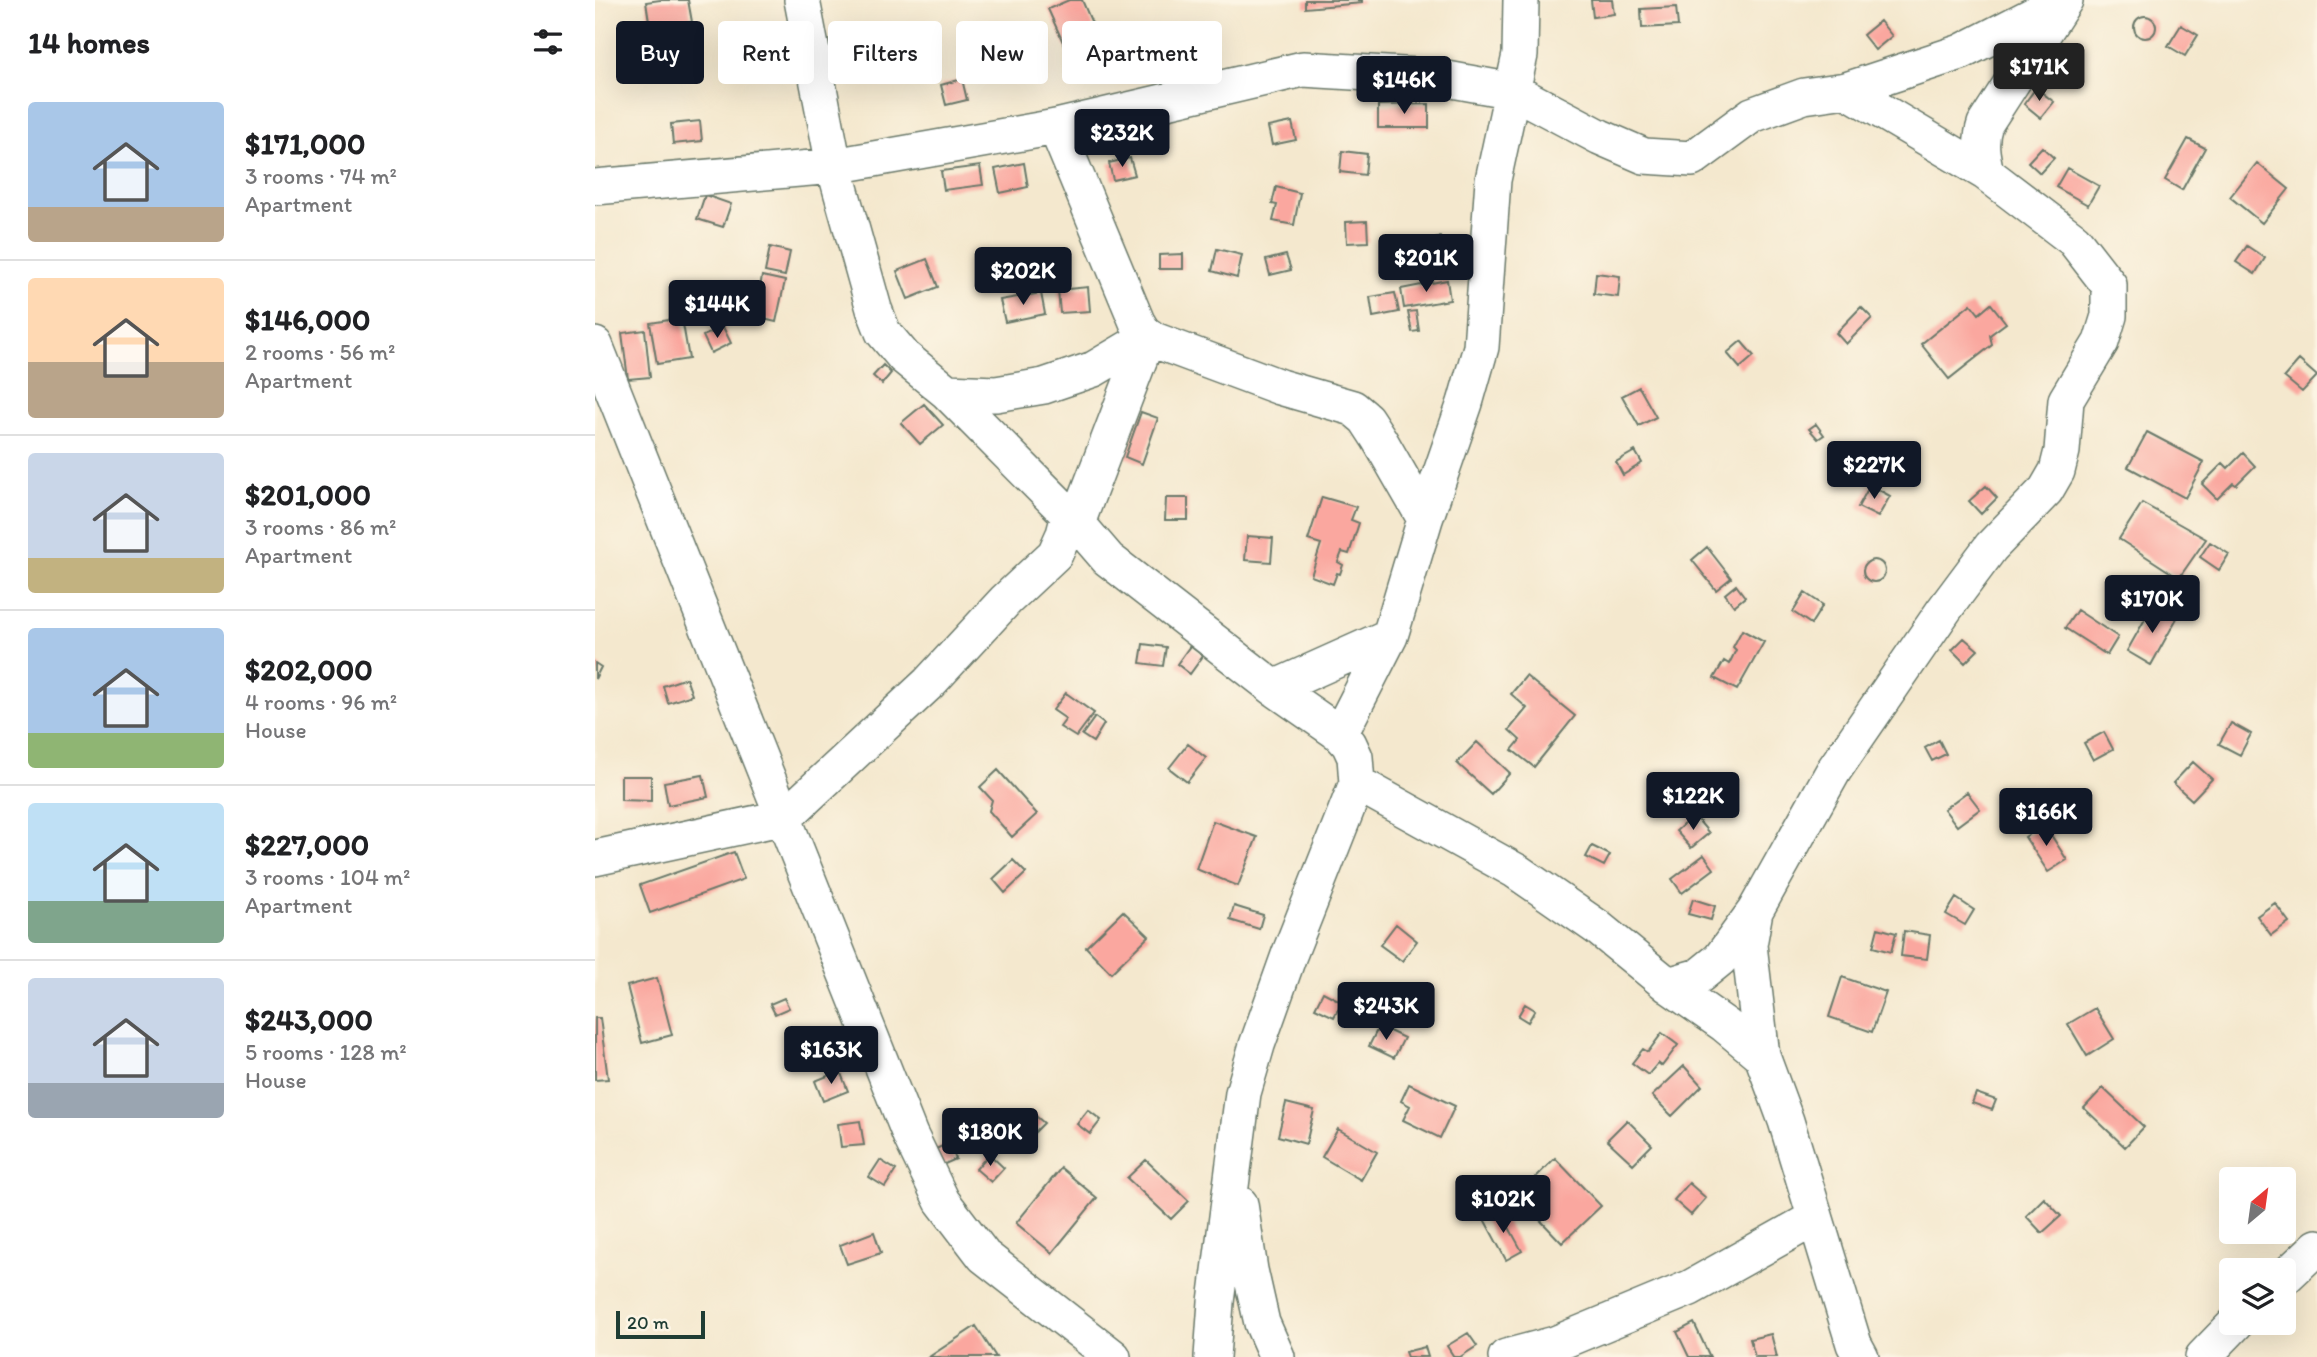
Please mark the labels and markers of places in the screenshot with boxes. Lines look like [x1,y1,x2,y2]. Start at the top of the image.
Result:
pin: $171K [1990,43,2088,103]
pin: $146K [1355,57,1453,116]
pin: $232K [1073,110,1171,169]
pin: $201K [1377,234,1475,294]
pin: $202K [974,247,1072,307]
pin: $144K [668,280,766,340]
pin: $227K [1825,442,1923,501]
pin: $170K [2103,576,2201,635]
pin: $122K [1644,772,1742,832]
pin: $166K [1997,788,2095,848]
pin: $243K [1337,982,1435,1042]
pin: $163K [782,1026,880,1086]
pin: $180K [941,1108,1039,1168]
pin: $102K [1454,1176,1552,1235]

